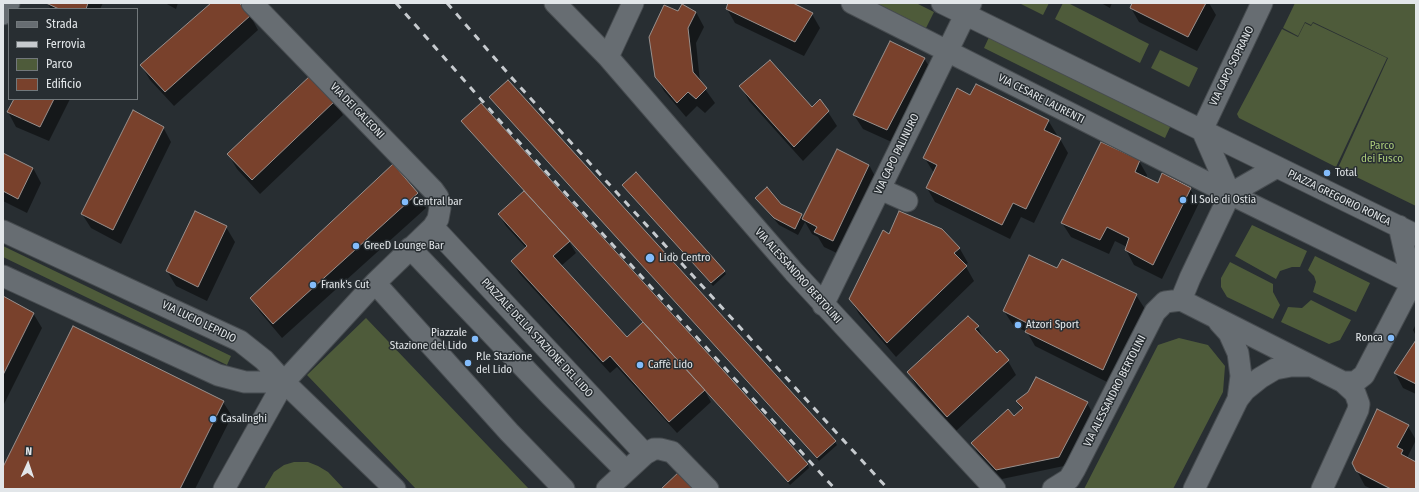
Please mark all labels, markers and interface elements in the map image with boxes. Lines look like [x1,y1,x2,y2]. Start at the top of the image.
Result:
legend [8,8,138,100]
text: Strada [46,17,78,31]
street label: VIA CAPO SOPRANO [1207,24,1257,108]
text: Ferrovia [46,37,85,51]
text: Parco [46,57,73,71]
street label: VIA CESARE LAURENTI [996,72,1086,126]
text: Edificio [46,77,82,91]
street label: VIA DEI GALEONI [327,80,387,142]
street label: VIA CAPO PALINURO [872,112,922,196]
park label: Parco dei Fusco [1361,139,1403,165]
place label: Total [1335,166,1357,180]
street label: PIAZZA GREGORIO RONCA [1285,167,1393,229]
marker: Total [1322,168,1332,178]
place label: Il Sole di Ostia [1191,193,1256,207]
place label: Central bar [413,195,462,209]
marker: Il Sole di Ostia [1178,195,1188,205]
marker: Central bar [400,197,410,207]
street label: VIA ALESSANDRO BERTOLINI [752,226,844,326]
place label: GreeD Lounge Bar [364,239,444,253]
marker: GreeD Lounge Bar [351,241,361,251]
place label: Lido Centro [659,251,710,265]
marker: Lido Centro [644,252,656,264]
street label: PIAZZALE DELLA STAZIONE DEL LIDO [478,276,596,400]
place label: Frank's Cut [321,278,369,292]
marker: Frank's Cut [308,280,318,290]
street label: VIA LUCIO LEPIDIO [160,298,238,346]
place label: Atzori Sport [1026,318,1079,332]
marker: Atzori Sport [1013,320,1023,330]
place label: Piazzale Stazione del Lido [390,326,467,352]
place label: Ronca [1356,331,1383,345]
street label: VIA ALESSANDRO BERTOLINI [1081,333,1149,449]
marker: Ronca [1386,333,1396,343]
marker: Piazzale Stazione del Lido [470,334,480,344]
place label: P.le Stazione del Lido [476,350,532,376]
marker: P.le Stazione del Lido [463,358,473,368]
place label: Caffè Lido [648,358,693,372]
marker: Caffè Lido [635,360,645,370]
place label: Casalinghi [221,412,267,426]
marker: Casalinghi [208,414,218,424]
north arrow [8,444,48,484]
text: N [25,445,32,458]

